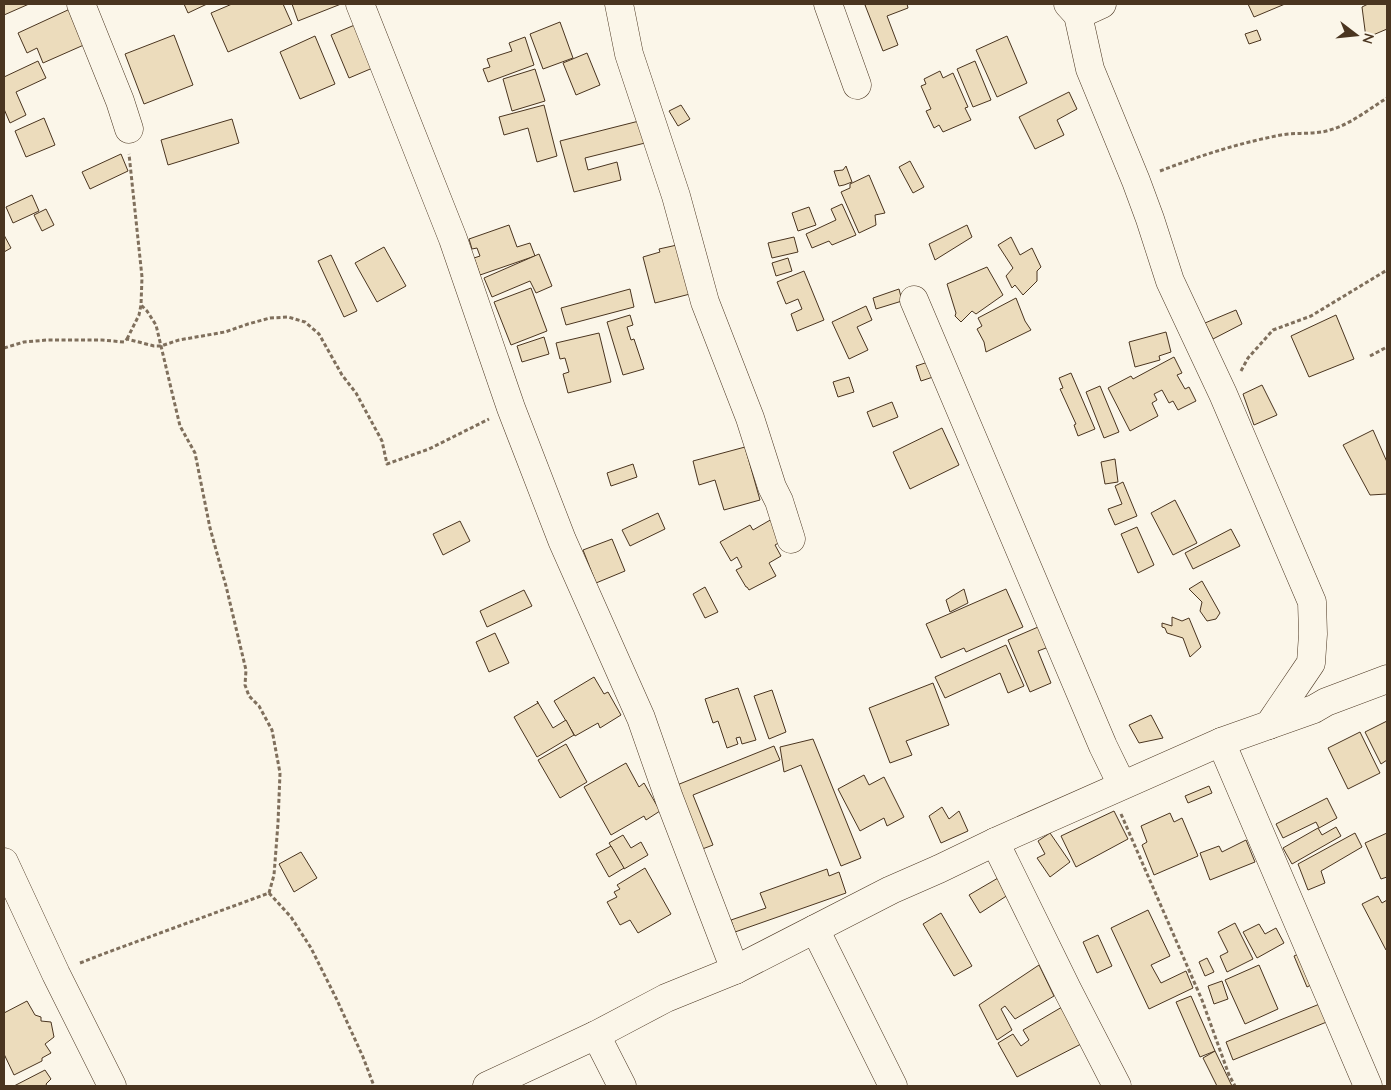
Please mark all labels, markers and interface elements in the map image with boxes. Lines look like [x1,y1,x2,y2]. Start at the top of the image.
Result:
north arrow [1331,10,1381,60]
text: N [1358,31,1379,46]

